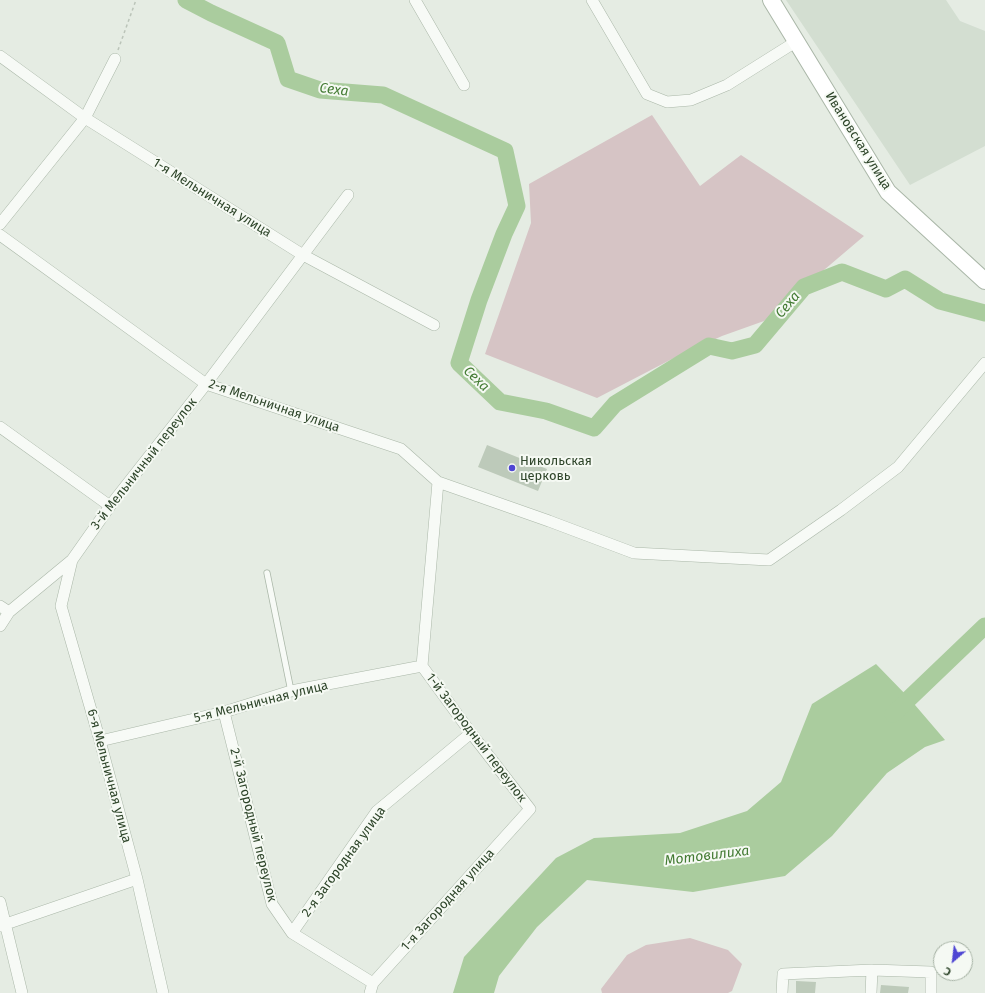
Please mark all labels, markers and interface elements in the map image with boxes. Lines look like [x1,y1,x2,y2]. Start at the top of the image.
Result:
water label: Сеха [318,80,350,100]
street label: Ивановская улица [822,89,894,193]
street label: 1-я Мельничная улица [150,155,274,241]
water label: Сеха [772,288,804,322]
water label: Сеха [460,363,492,395]
street label: 2-я Мельничная улица [206,376,342,436]
street label: 3-й Мельничный переулок [88,395,200,533]
place label: Никольская церковь [520,453,592,484]
marker: Никольская церковь [507,463,517,473]
street label: 1-й Загородный переулок [422,670,530,806]
street label: 5-я Мельничная улица [192,678,330,726]
street label: 6-я Мельничная улица [84,707,134,845]
street label: 2-й Загородный переулок [226,746,280,904]
street label: 2-я Загородная улица [299,804,389,920]
water label: Мотовилиха [664,842,750,870]
street label: 1-я Загородная улица [398,846,498,954]
north arrow [933,941,973,981]
text: С [942,964,953,978]

